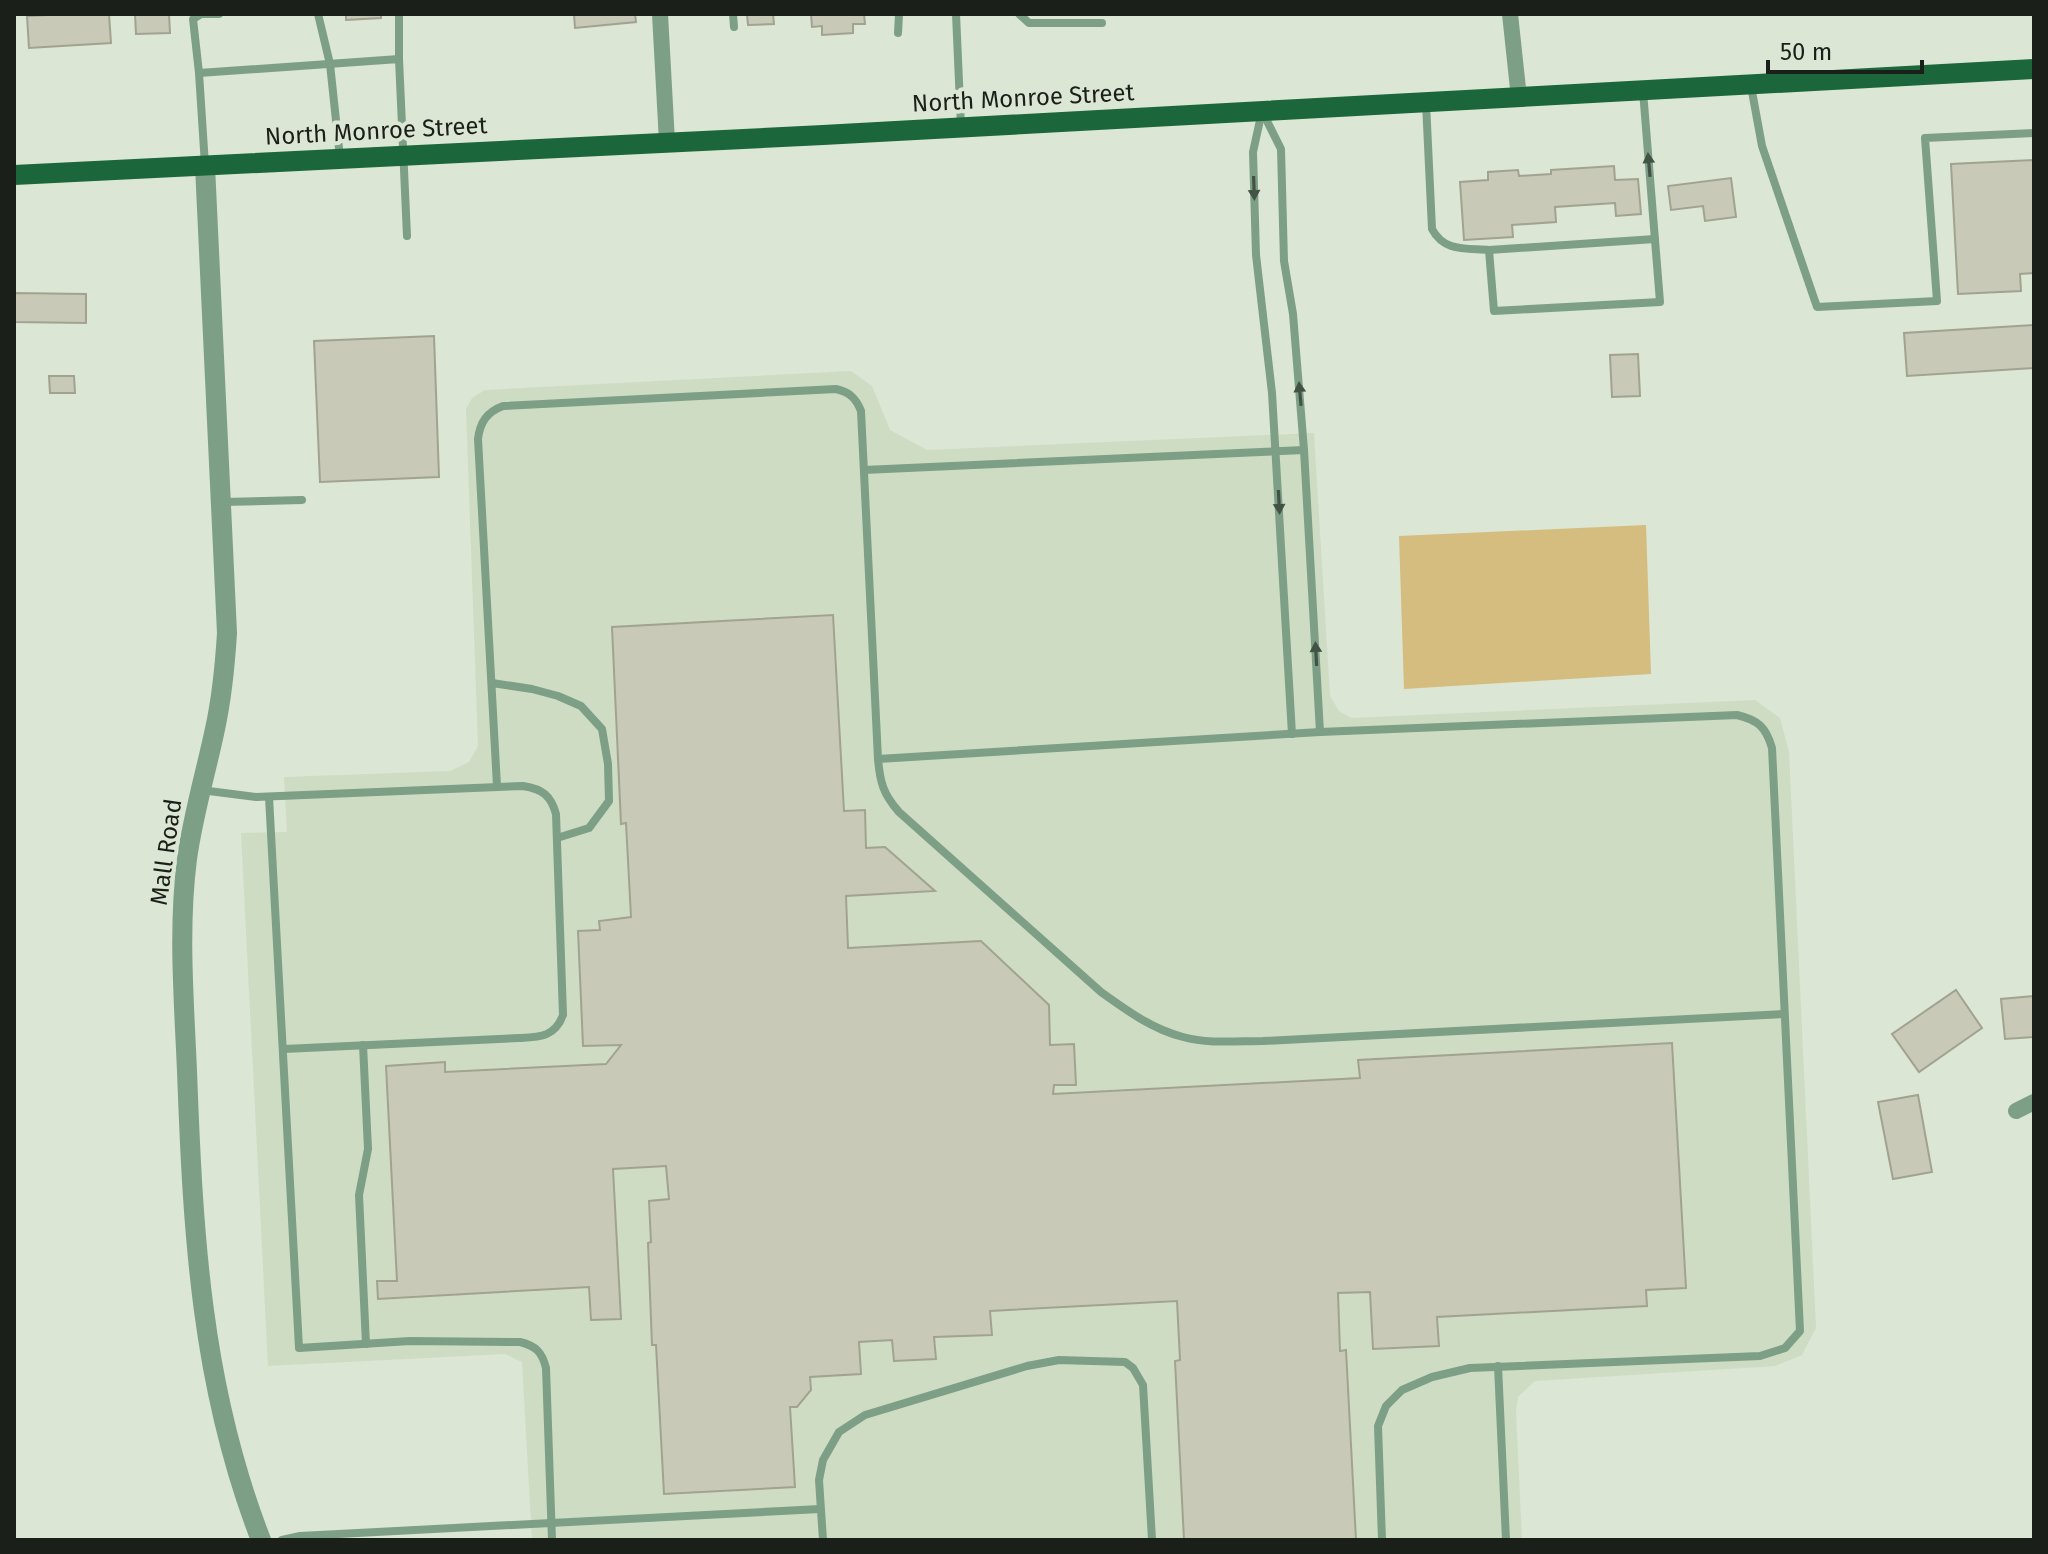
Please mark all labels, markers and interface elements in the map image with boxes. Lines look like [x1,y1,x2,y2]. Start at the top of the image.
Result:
scale bar [1768,24,1922,74]
text: 50 m [1780,38,1832,66]
street label: North Monroe Street [911,78,1135,118]
street label: North Monroe Street [264,111,488,151]
one-way arrow [1642,152,1655,177]
one-way arrow [1247,175,1260,201]
one-way arrow [1293,381,1306,406]
one-way arrow [1272,490,1285,515]
one-way arrow [1309,641,1322,666]
street label: Mall Road [145,797,187,907]

